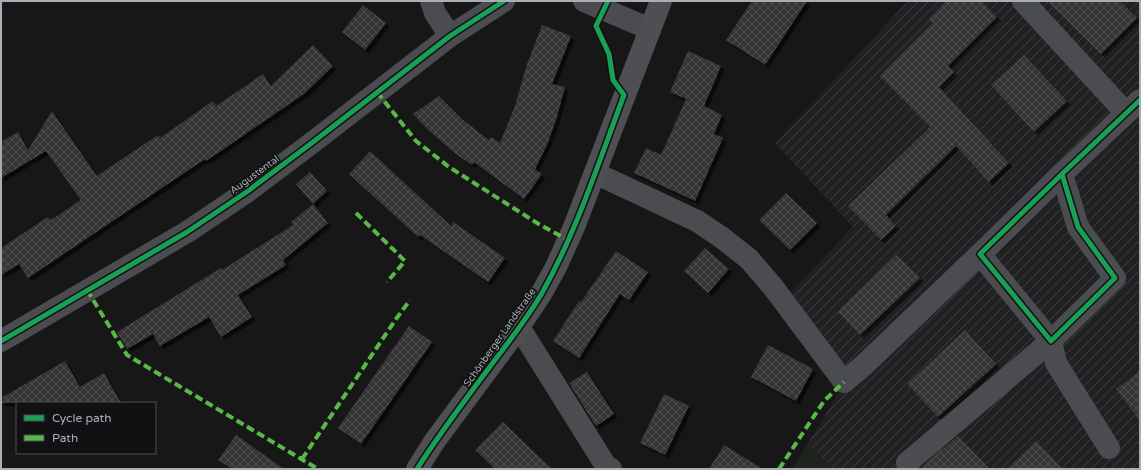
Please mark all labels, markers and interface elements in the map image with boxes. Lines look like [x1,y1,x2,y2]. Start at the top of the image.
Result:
street label: Augustental [228,153,282,197]
street label: Schönberger Landstraße [461,286,539,389]
legend [16,402,156,454]
text: Cycle path [52,411,111,425]
text: Path [52,431,78,445]

